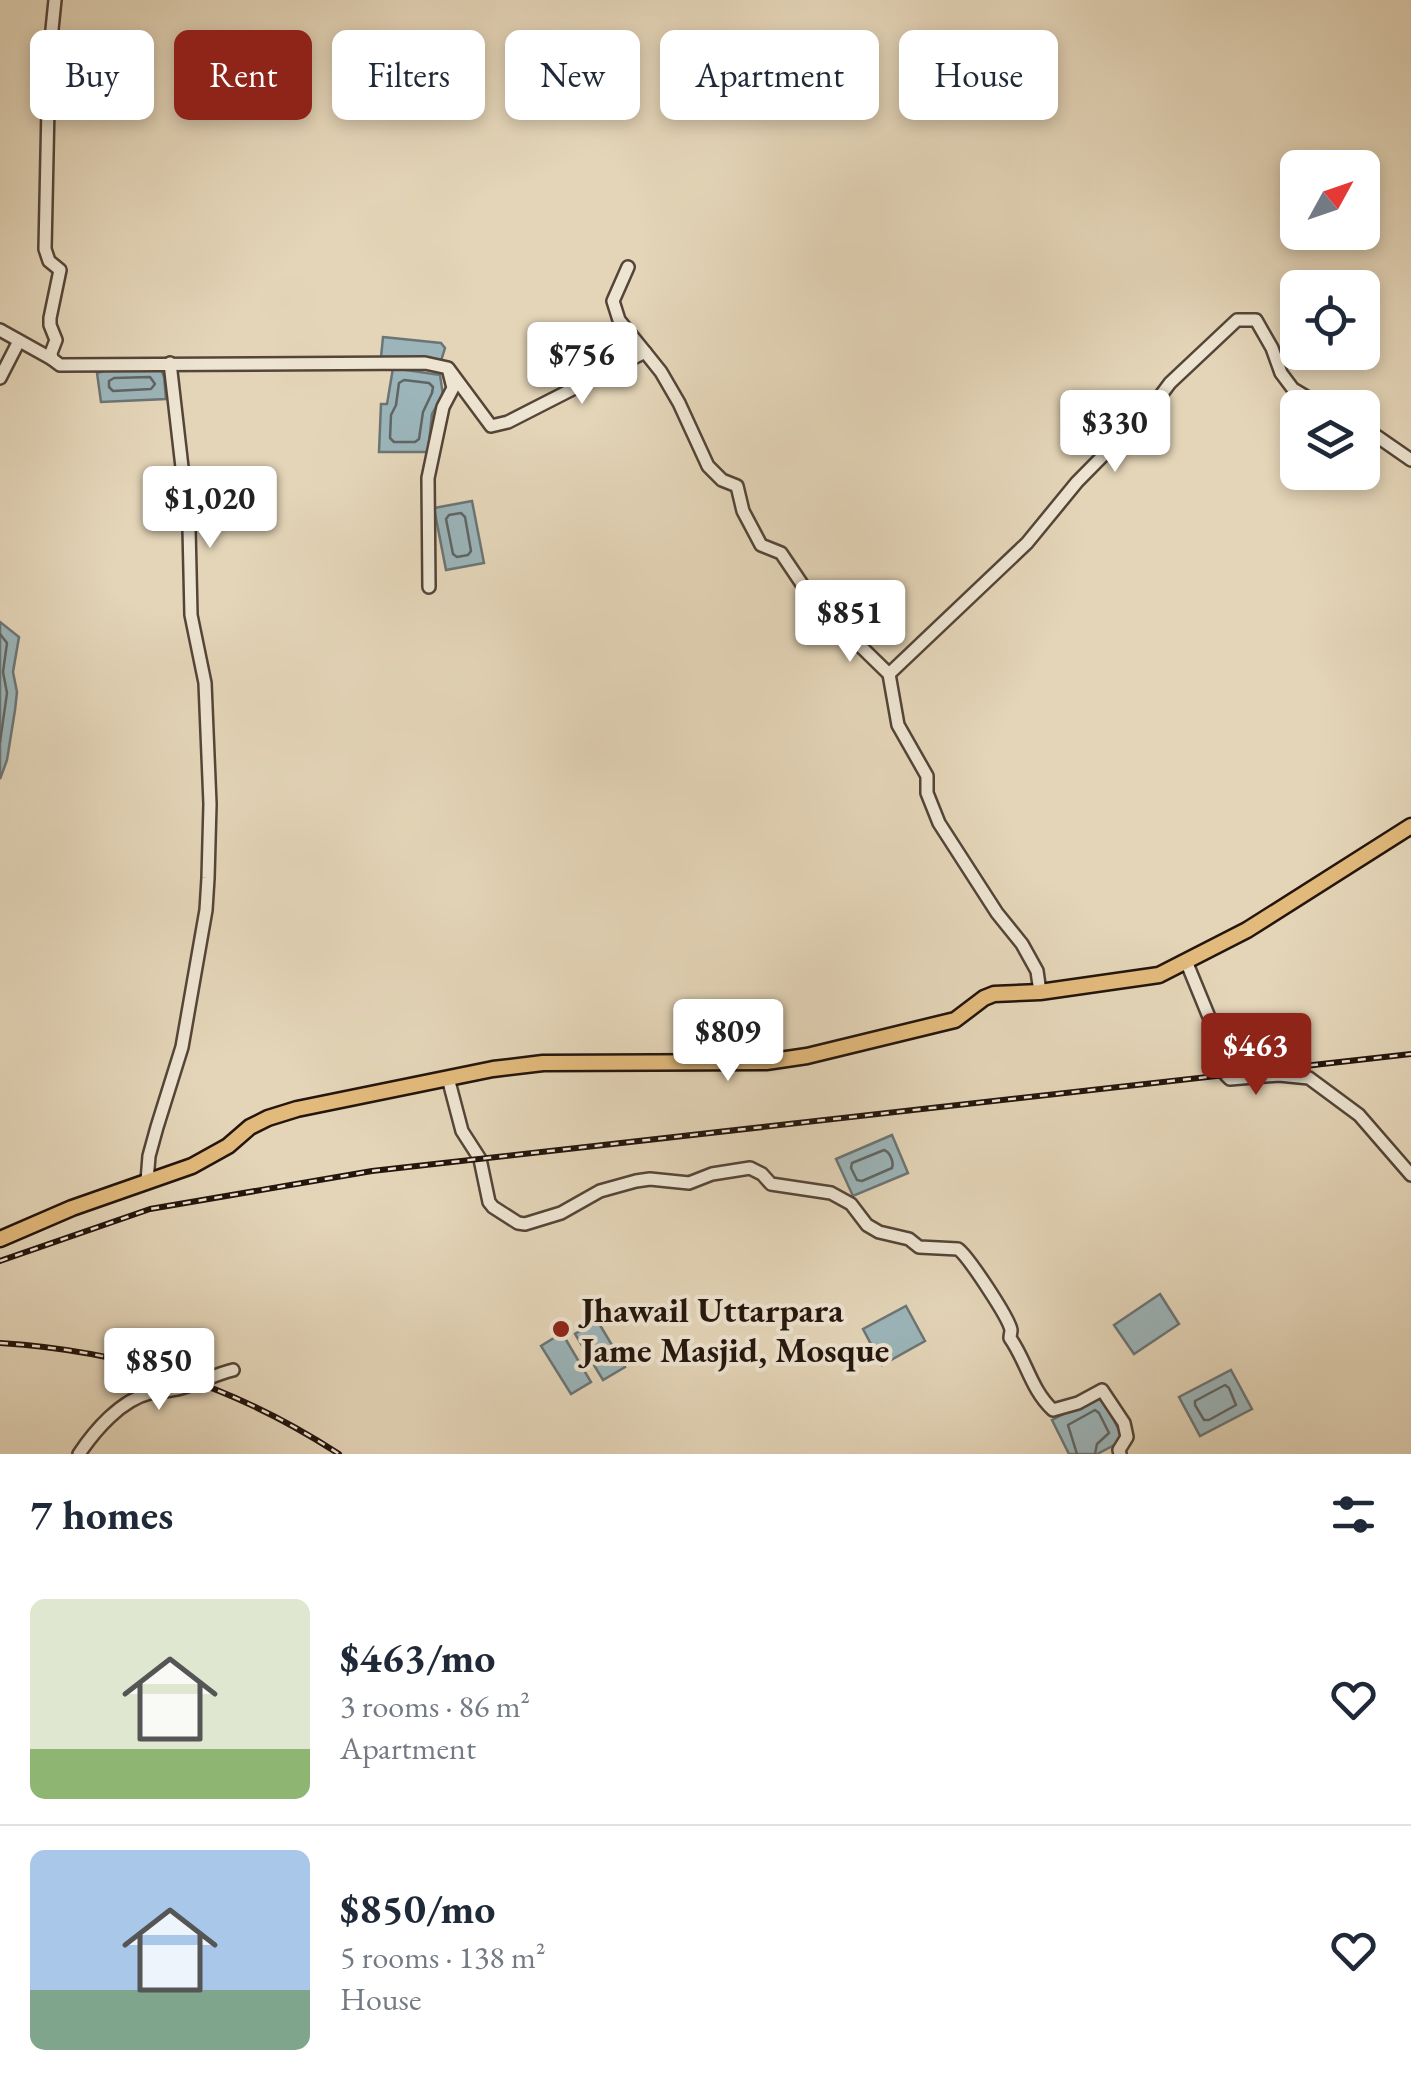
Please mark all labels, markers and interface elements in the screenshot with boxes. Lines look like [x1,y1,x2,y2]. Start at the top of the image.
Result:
chip: Buy [30,30,154,120]
chip: Rent [174,30,312,120]
chip: Filters [332,30,485,120]
chip: New [505,30,640,120]
chip: Apartment [660,30,879,120]
chip: House [899,30,1058,120]
north arrow [1280,150,1380,250]
map controls [1280,150,1380,490]
button: locate [1280,270,1380,370]
pin: $756 [523,322,641,407]
text: $756 [549,333,615,375]
pin: $330 [1056,390,1174,475]
button: layers [1280,390,1380,490]
text: $330 [1082,401,1148,443]
pin: $1,020 [129,466,291,551]
text: $1,020 [165,477,255,519]
pin: $851 [791,580,909,665]
text: $851 [817,591,883,633]
pin: $809 [669,999,787,1084]
text: $809 [695,1010,761,1052]
pin: $463 [1197,1013,1315,1098]
text: $463 [1223,1024,1289,1066]
place label: Jhawail Uttarpara Jame Masjid, Mosque [578,1287,889,1372]
marker: Jhawail Uttarpara Jame Masjid, Mosque [550,1318,572,1340]
pin: $850 [100,1328,218,1413]
text: $850 [126,1339,192,1381]
text: 7 homes [30,1487,173,1542]
icon: filters [1326,1487,1381,1542]
text: $463/mo [340,1630,496,1685]
icon: home [110,1639,230,1759]
icon: heart [1326,1672,1381,1727]
text: 3 rooms · 86 m² [340,1685,530,1727]
text: Apartment [340,1727,476,1769]
text: $850/mo [340,1881,496,1936]
icon: home [110,1890,230,2010]
icon: heart [1326,1923,1381,1978]
text: 5 rooms · 138 m² [340,1936,546,1978]
text: House [340,1978,421,2020]

